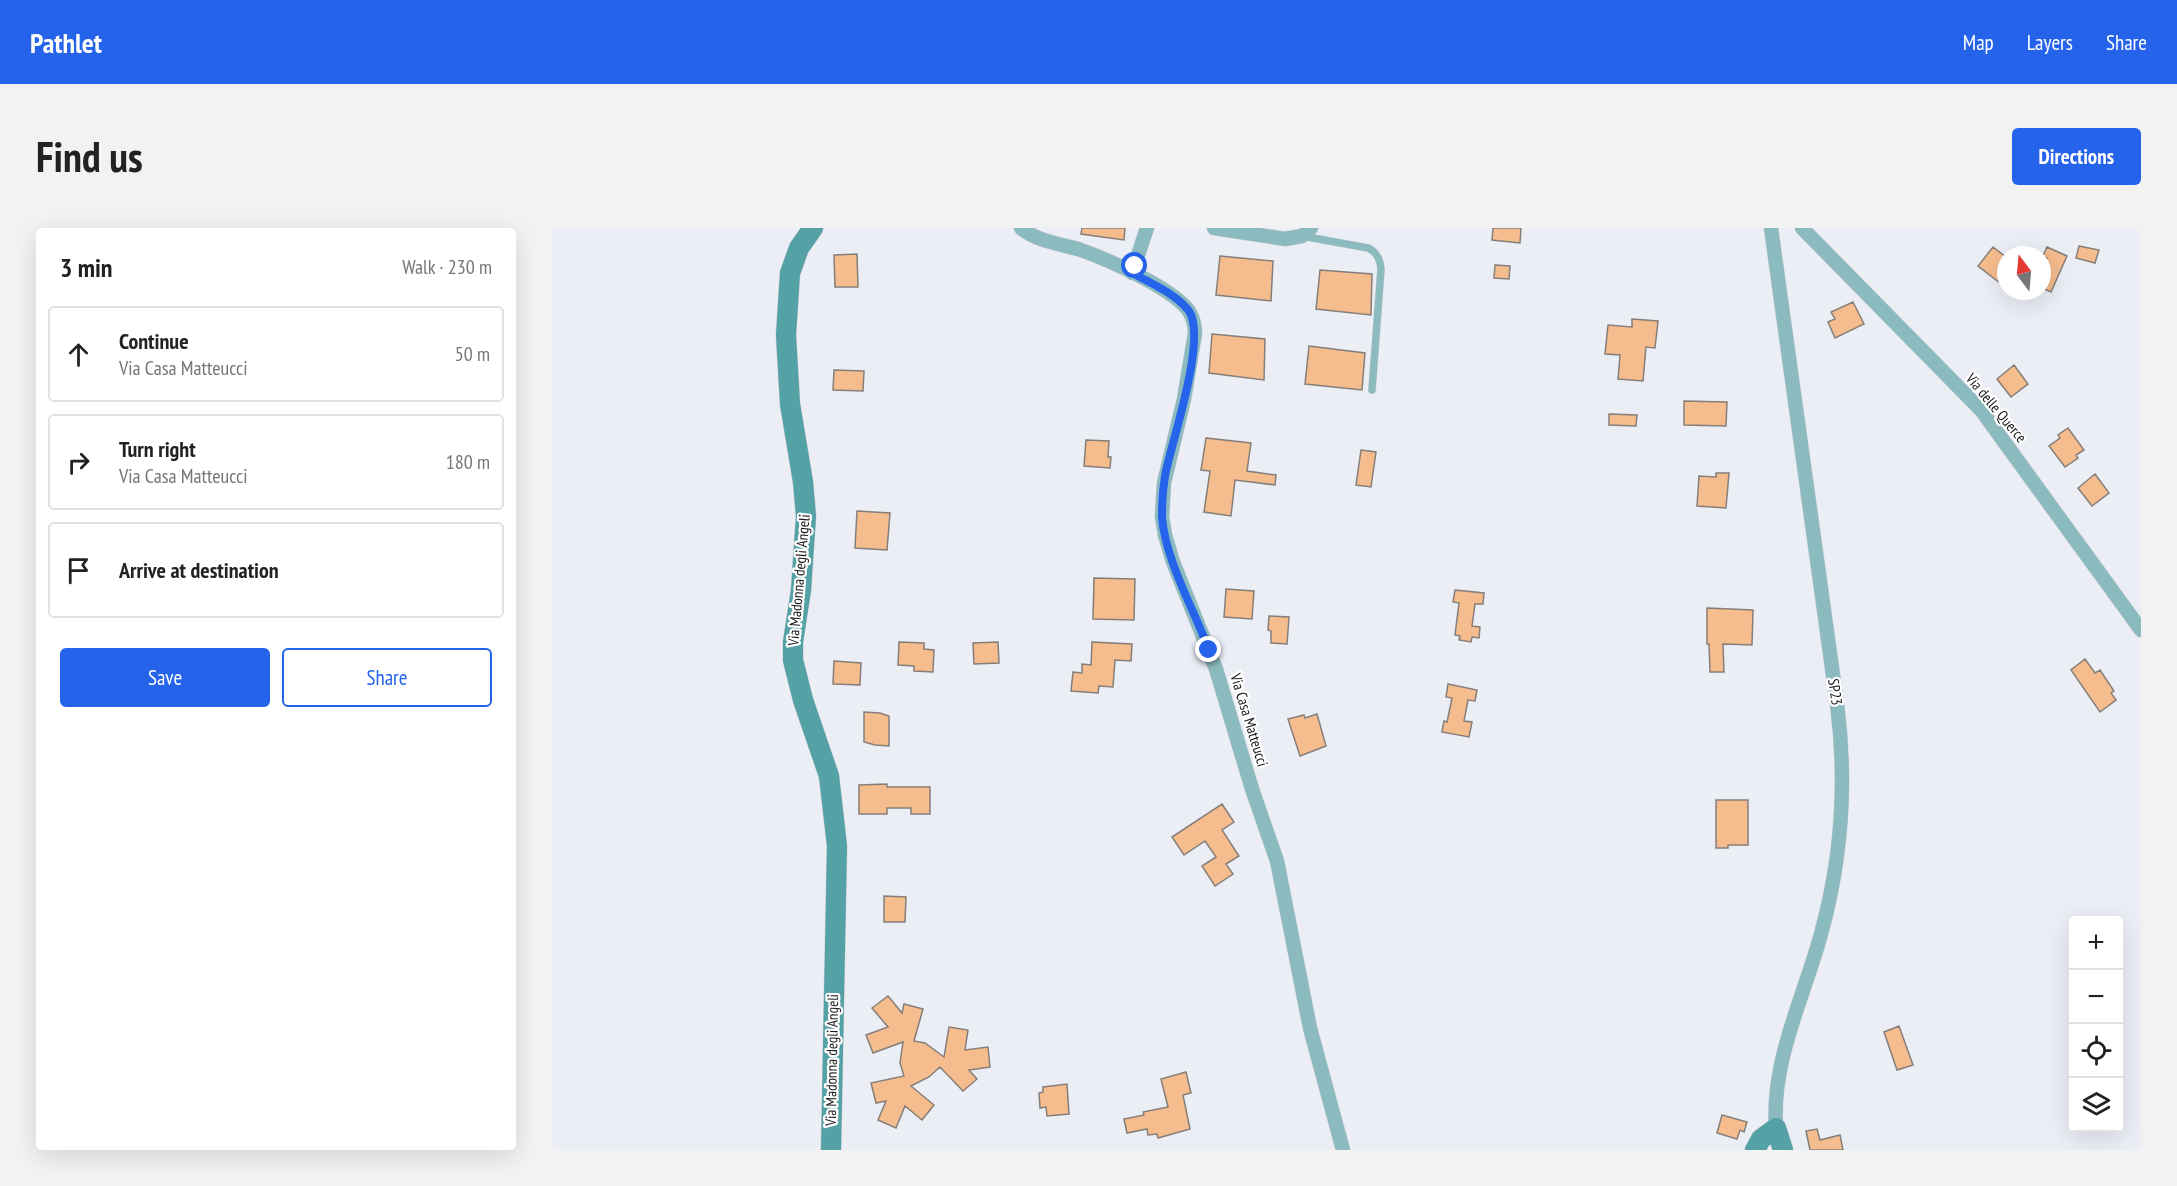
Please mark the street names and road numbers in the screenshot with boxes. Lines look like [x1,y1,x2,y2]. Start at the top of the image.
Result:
street label: Via delle Querce [1961,368,2031,446]
street label: Via Madonna degli Angeli [783,513,814,648]
street label: Via Casa Matteucci [1226,670,1273,769]
street label: SP23 [1824,677,1847,707]
street label: Via Madonna degli Angeli [821,994,842,1127]

